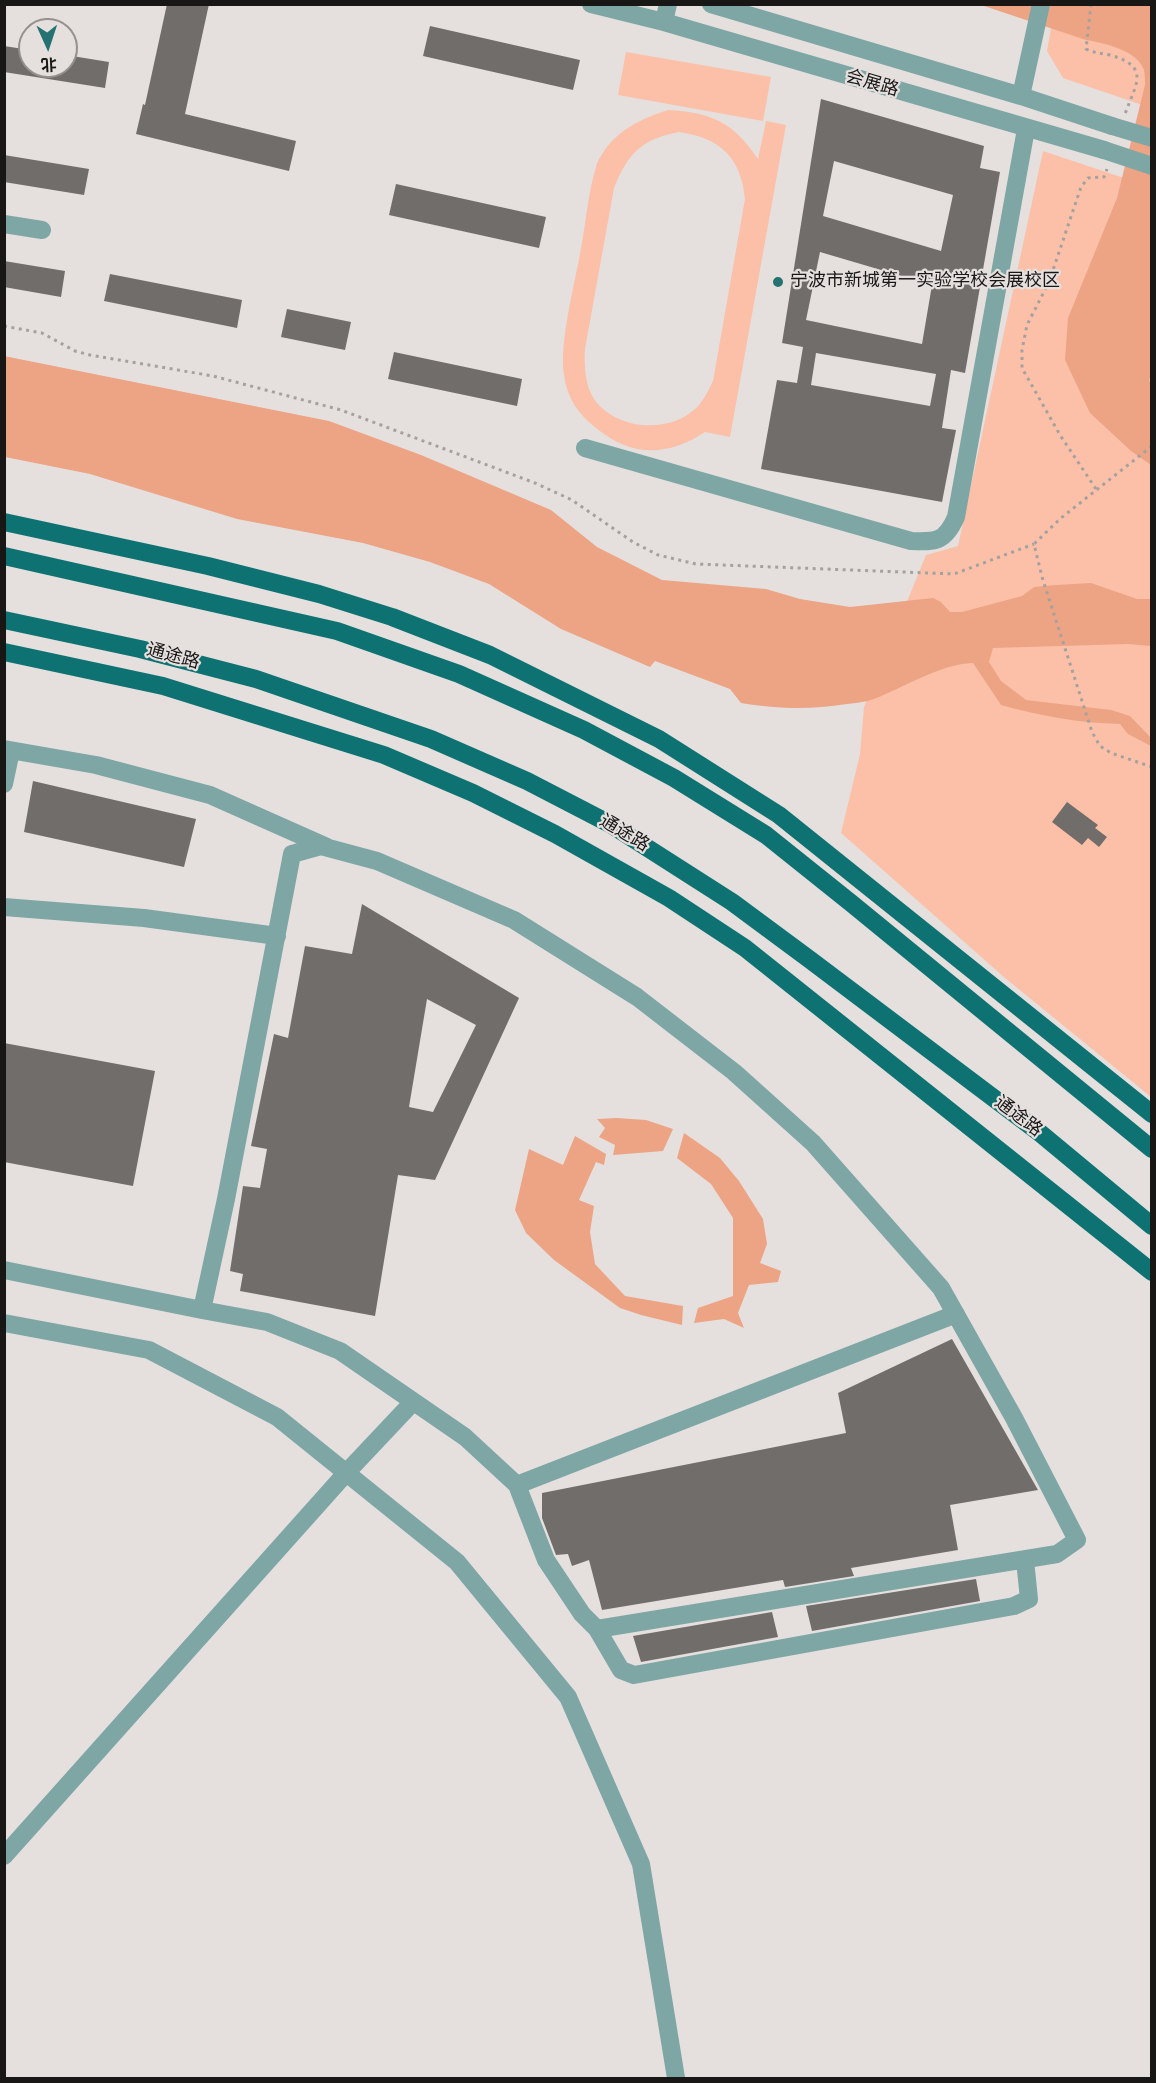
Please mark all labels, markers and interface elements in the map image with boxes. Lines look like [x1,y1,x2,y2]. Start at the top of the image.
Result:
north arrow [18,18,78,78]
text: 北 [40,53,57,75]
street label: 会展路 [843,66,901,102]
place label: 宁波市新城第一实验学校会展校区 [790,271,1060,293]
marker: 宁波市新城第一实验学校会展校区 [771,275,785,289]
street label: 通途路 [144,640,202,674]
street label: 通途路 [595,811,653,857]
street label: 通途路 [990,1092,1046,1142]

